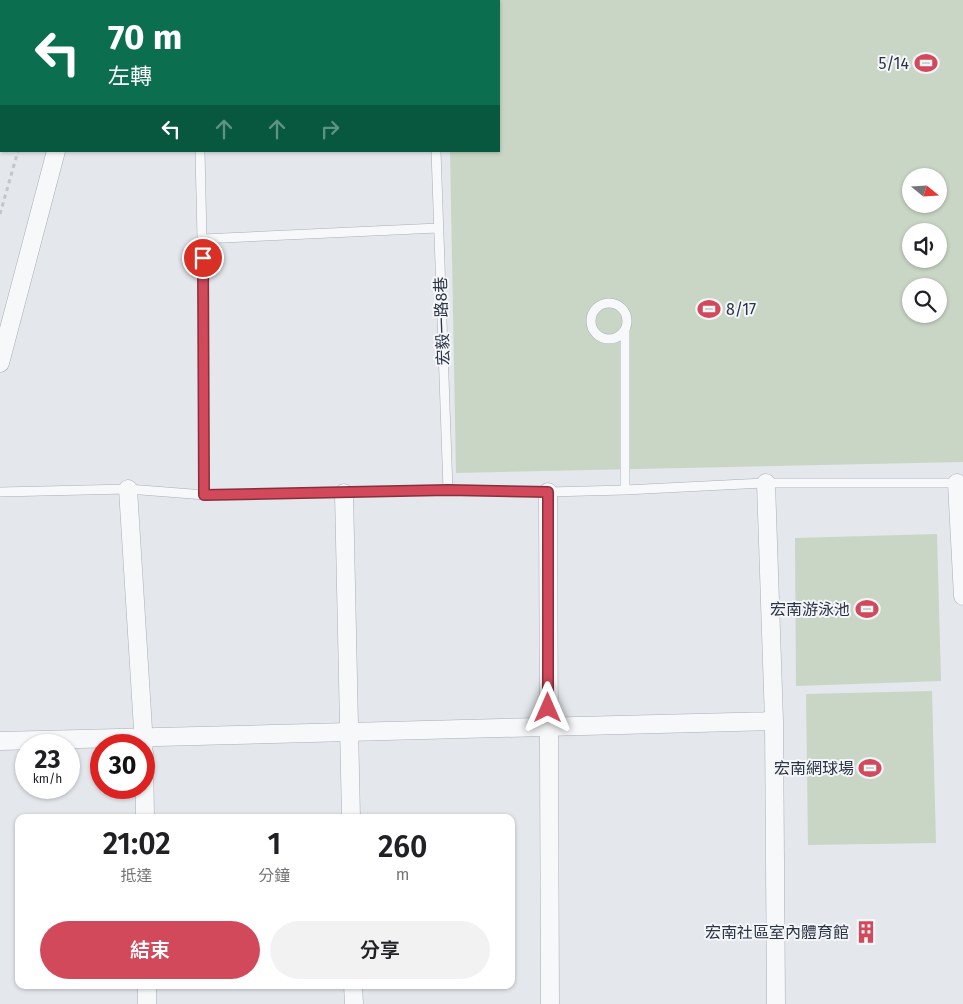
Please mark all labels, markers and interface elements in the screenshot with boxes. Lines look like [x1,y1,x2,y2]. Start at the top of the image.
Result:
text: 70 m [108,16,182,58]
icon: left [25,20,90,85]
sports icon: 5/14 [913,50,939,76]
place label: 5/14 [879,54,909,73]
text: 左轉 [108,63,152,90]
icon: left [157,115,185,143]
icon: ahead [210,115,238,143]
icon: ahead [263,115,291,143]
icon: right [316,115,344,143]
north arrow [902,168,948,212]
map controls [902,168,947,323]
button: sound [902,223,947,268]
pin [182,237,224,279]
icon: arrive [189,244,217,272]
street label: 宏毅一路8巷 [431,276,453,366]
button: search [902,278,947,323]
sports icon: 8/17 [696,296,722,322]
place label: 8/17 [726,300,756,319]
sports icon: 宏南游泳池 [854,596,880,622]
place label: 宏南游泳池 [770,600,850,619]
position arrow [521,681,573,733]
speed limit sign: 30 [90,734,155,799]
text: 23 [35,745,60,775]
sports icon: 宏南網球場 [857,755,883,781]
place label: 宏南網球場 [774,759,854,778]
text: km/h [33,772,62,786]
text: 21:02 [103,826,171,862]
text: 1 [267,826,281,862]
text: 260 [378,829,427,865]
text: m [396,865,409,884]
text: 抵達 [121,866,153,885]
text: 分鐘 [258,866,290,885]
building icon: 宏南社區室內體育館 [853,919,879,945]
button: 結束 [40,921,260,979]
button: 分享 [270,921,490,979]
place label: 宏南社區室內體育館 [705,923,849,942]

